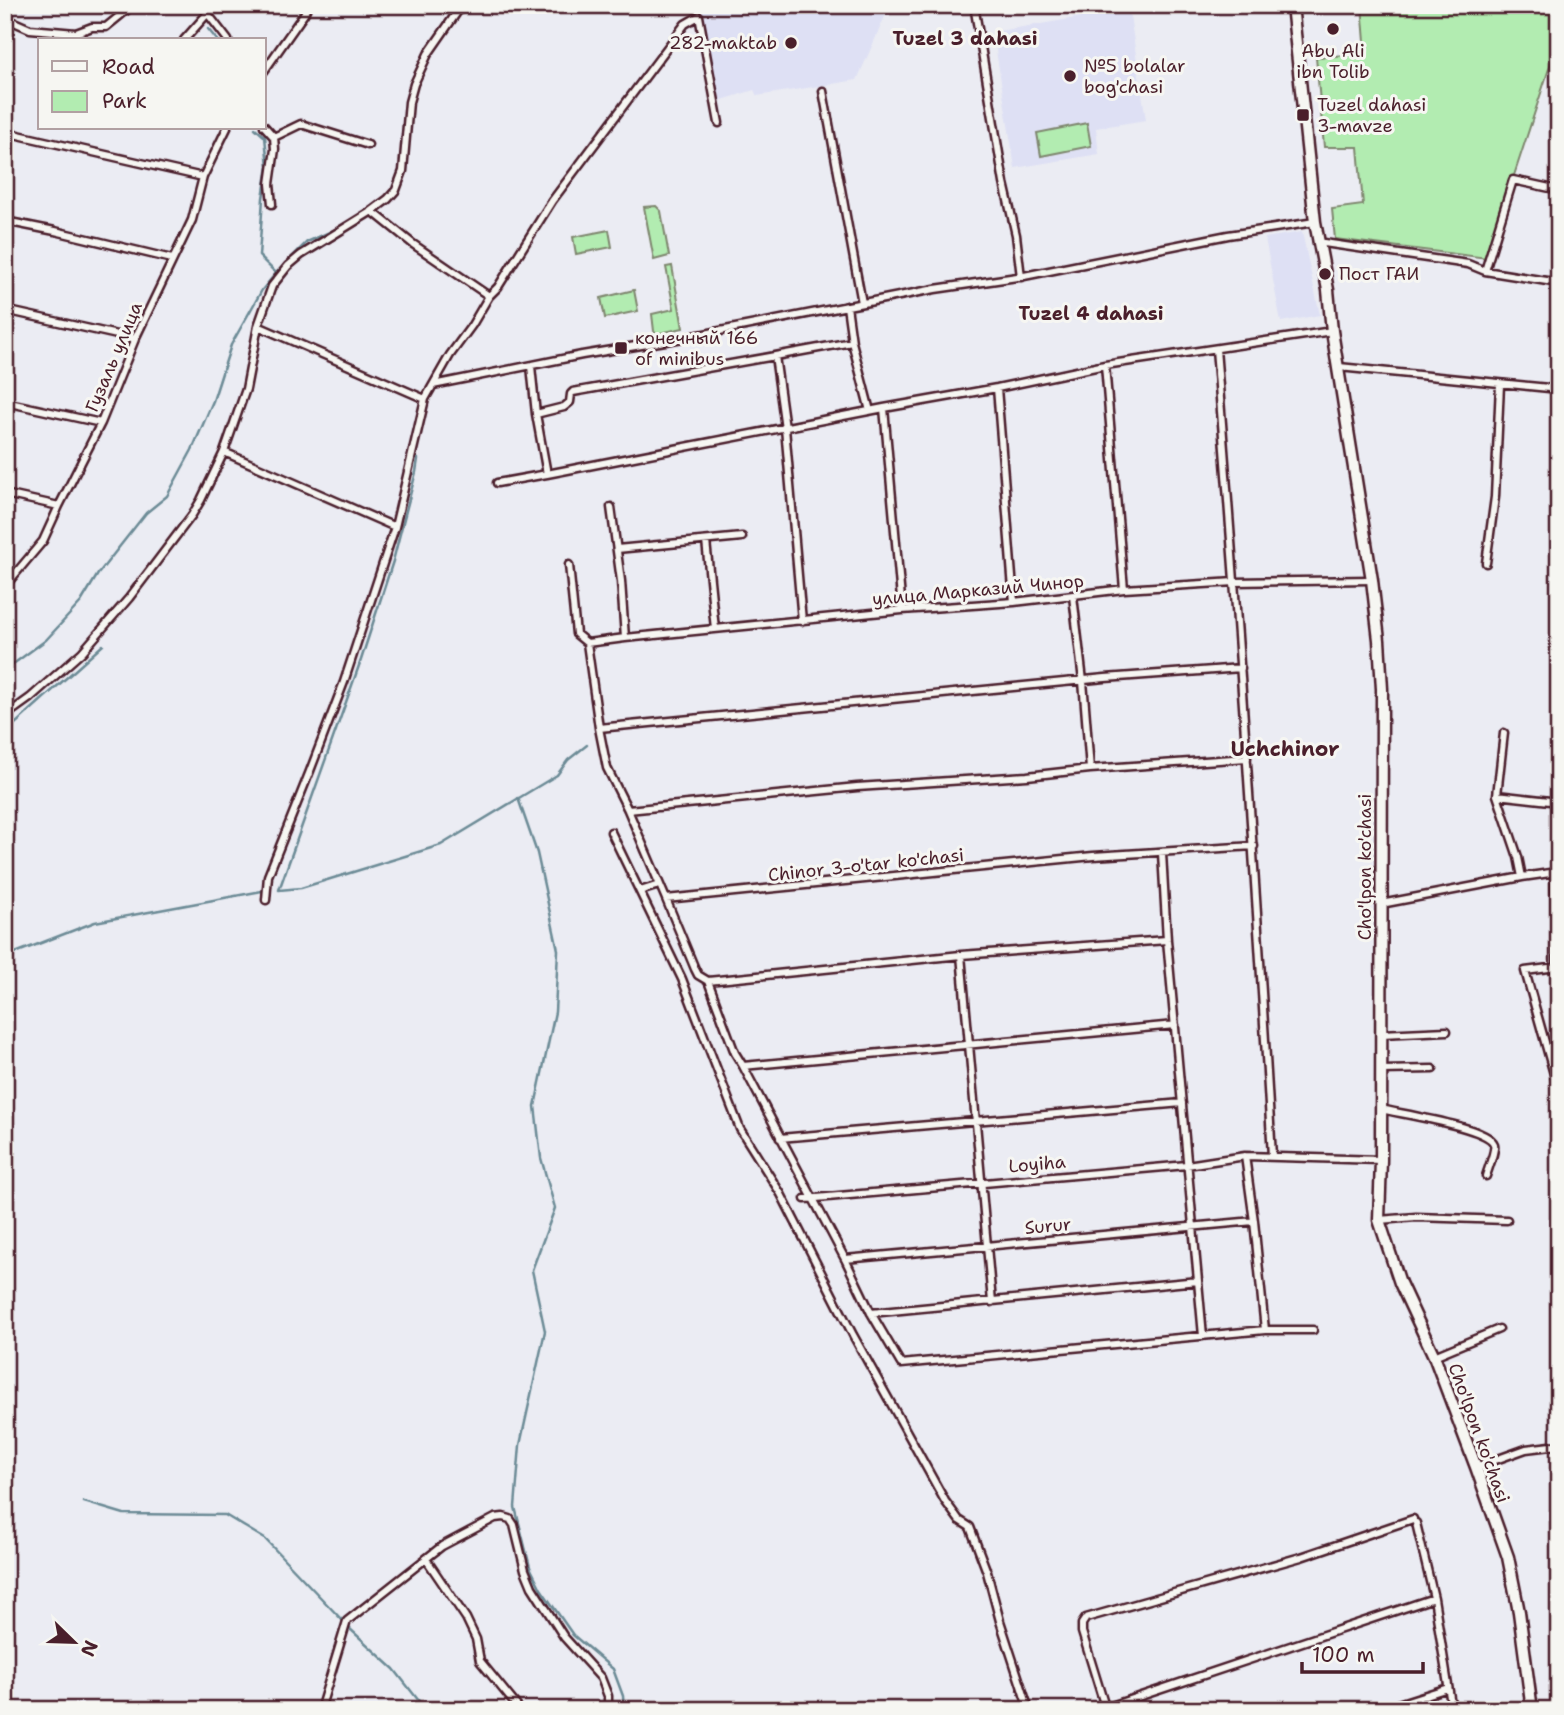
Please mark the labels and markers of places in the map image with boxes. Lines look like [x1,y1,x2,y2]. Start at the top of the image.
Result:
marker: Abu Ali ibn Tolib [1325,21,1341,37]
place label: 282-maktab [669,31,777,55]
marker: 282-maktab [783,35,799,51]
place label: Abu Ali ibn Tolib [1296,39,1370,84]
place label: №5 bolalar bog'chasi [1084,54,1186,99]
marker: №5 bolalar bog'chasi [1062,68,1078,84]
place label: Tuzel dahasi 3-mavze [1317,93,1426,138]
marker: Tuzel dahasi 3-mavze [1295,107,1311,123]
place label: Пост ГАИ [1339,262,1419,286]
marker: Пост ГАИ [1317,266,1333,282]
place label: конечный 166 of minibus [635,326,758,371]
marker: конечный 166 of minibus [613,340,629,356]

